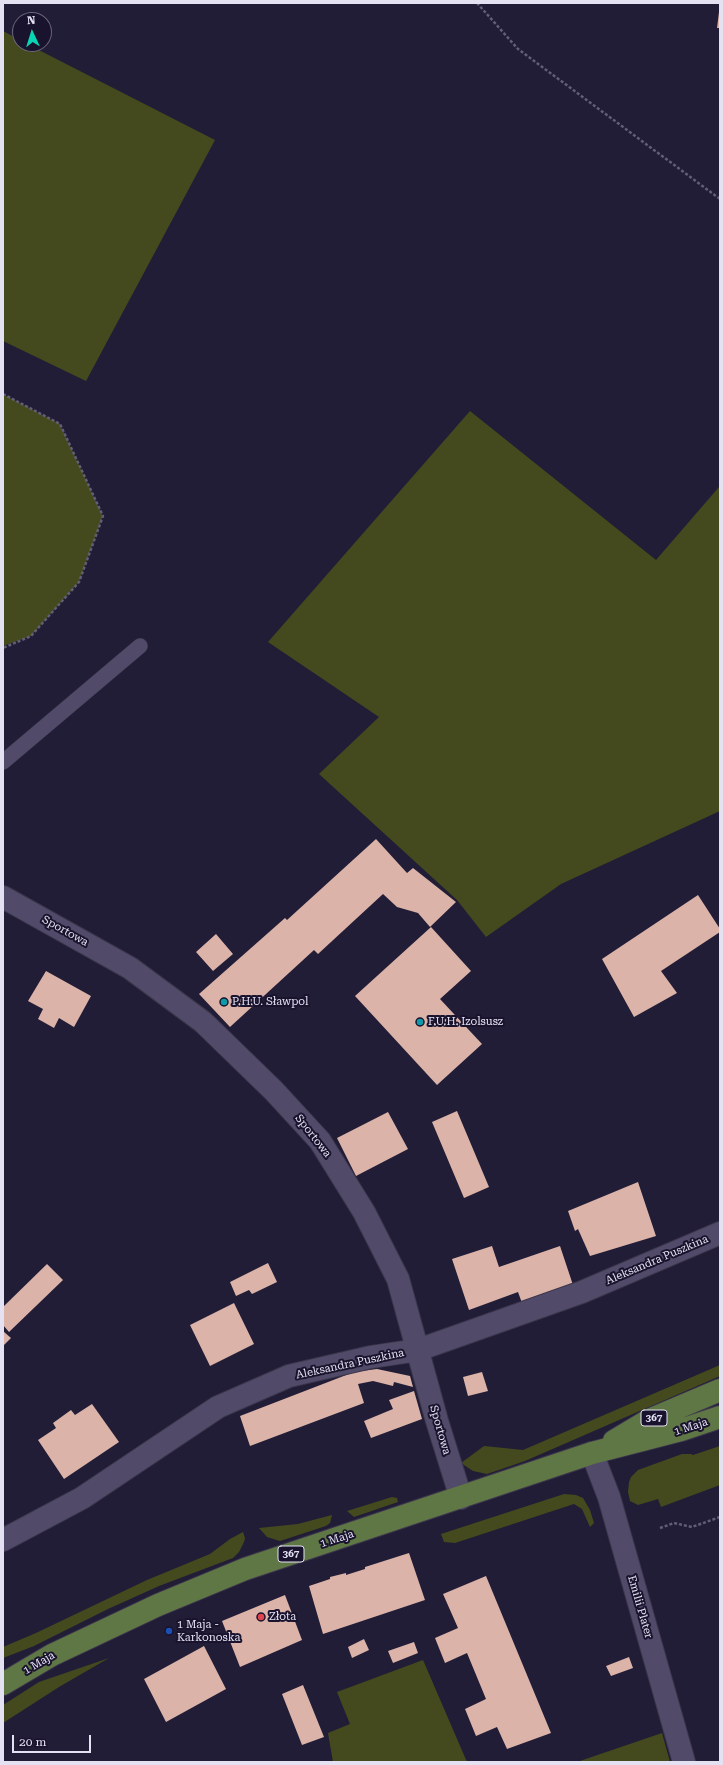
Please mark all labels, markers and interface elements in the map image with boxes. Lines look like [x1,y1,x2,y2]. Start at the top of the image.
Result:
north arrow [12,12,52,52]
text: N [27,14,36,27]
street label: Sportowa [40,913,90,949]
place label: P.H.U. Sławpol [232,995,309,1009]
marker: P.H.U. Sławpol [219,997,229,1007]
place label: F.U.H. Izolsusz [428,1015,503,1029]
marker: F.U.H. Izolsusz [415,1017,425,1027]
street label: Sportowa [292,1112,334,1160]
street label: Aleksandra Puszkina [604,1232,710,1288]
street label: Aleksandra Puszkina [295,1346,405,1382]
street label: Sportowa [427,1404,453,1456]
road number: 367 [641,1410,667,1426]
street label: 1 Maja [673,1415,709,1439]
street label: 1 Maja [319,1527,355,1551]
road number: 367 [278,1546,304,1562]
street label: Emilii Plater [625,1574,655,1640]
place label: Złota [269,1610,296,1624]
marker: Złota [256,1612,266,1622]
place label: 1 Maja - Karkonoska [177,1618,240,1644]
marker: 1 Maja - Karkonoska [164,1626,174,1636]
street label: 1 Maja [21,1649,57,1677]
scale bar [14,1727,93,1753]
text: 20 m [19,1735,46,1749]

